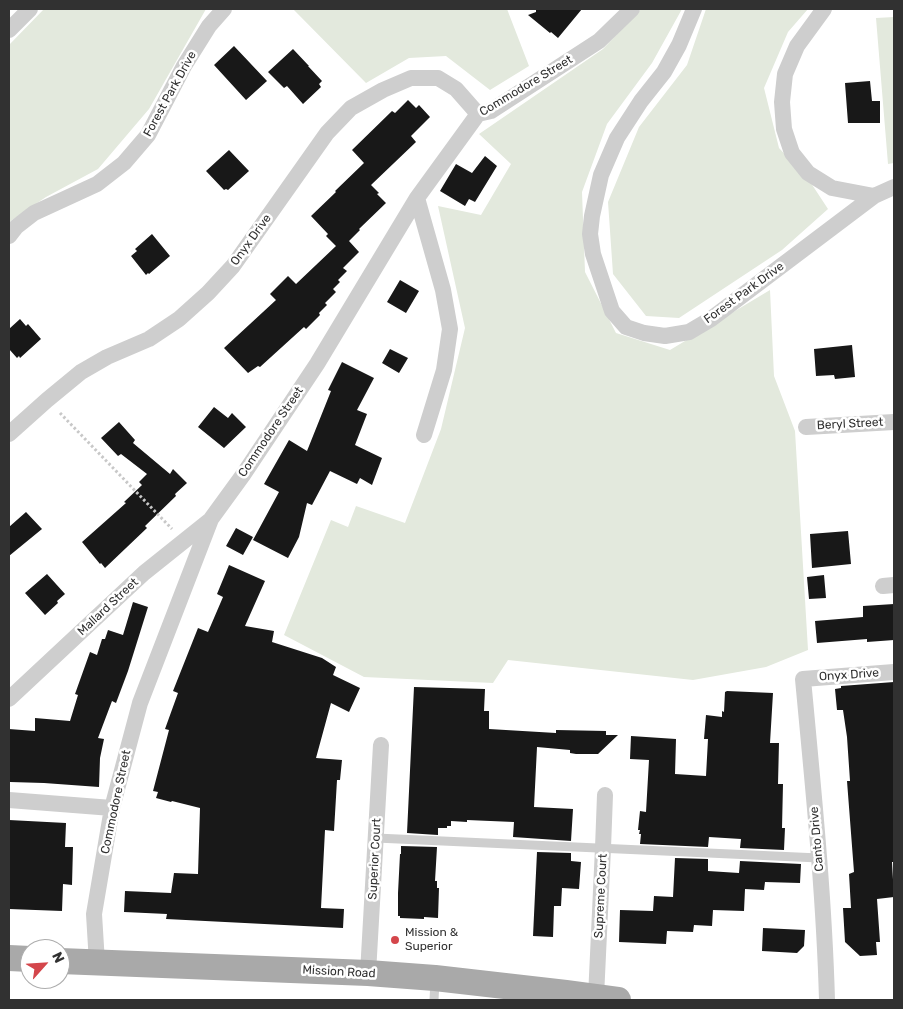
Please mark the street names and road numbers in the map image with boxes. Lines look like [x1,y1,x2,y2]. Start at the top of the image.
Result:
street label: Forest Park Drive [141,49,199,139]
street label: Commodore Street [477,53,575,119]
street label: Onyx Drive [228,211,274,269]
street label: Forest Park Drive [701,259,787,327]
street label: Commodore Street [235,384,307,480]
street label: Beryl Street [816,415,884,433]
street label: Mallard Street [75,575,141,639]
street label: Onyx Drive [819,666,879,684]
street label: Commodore Street [98,749,134,855]
street label: Canto Drive [807,806,827,872]
street label: Superior Court [366,818,384,900]
street label: Supreme Court [592,853,610,939]
street label: Mission Road [302,963,376,981]

